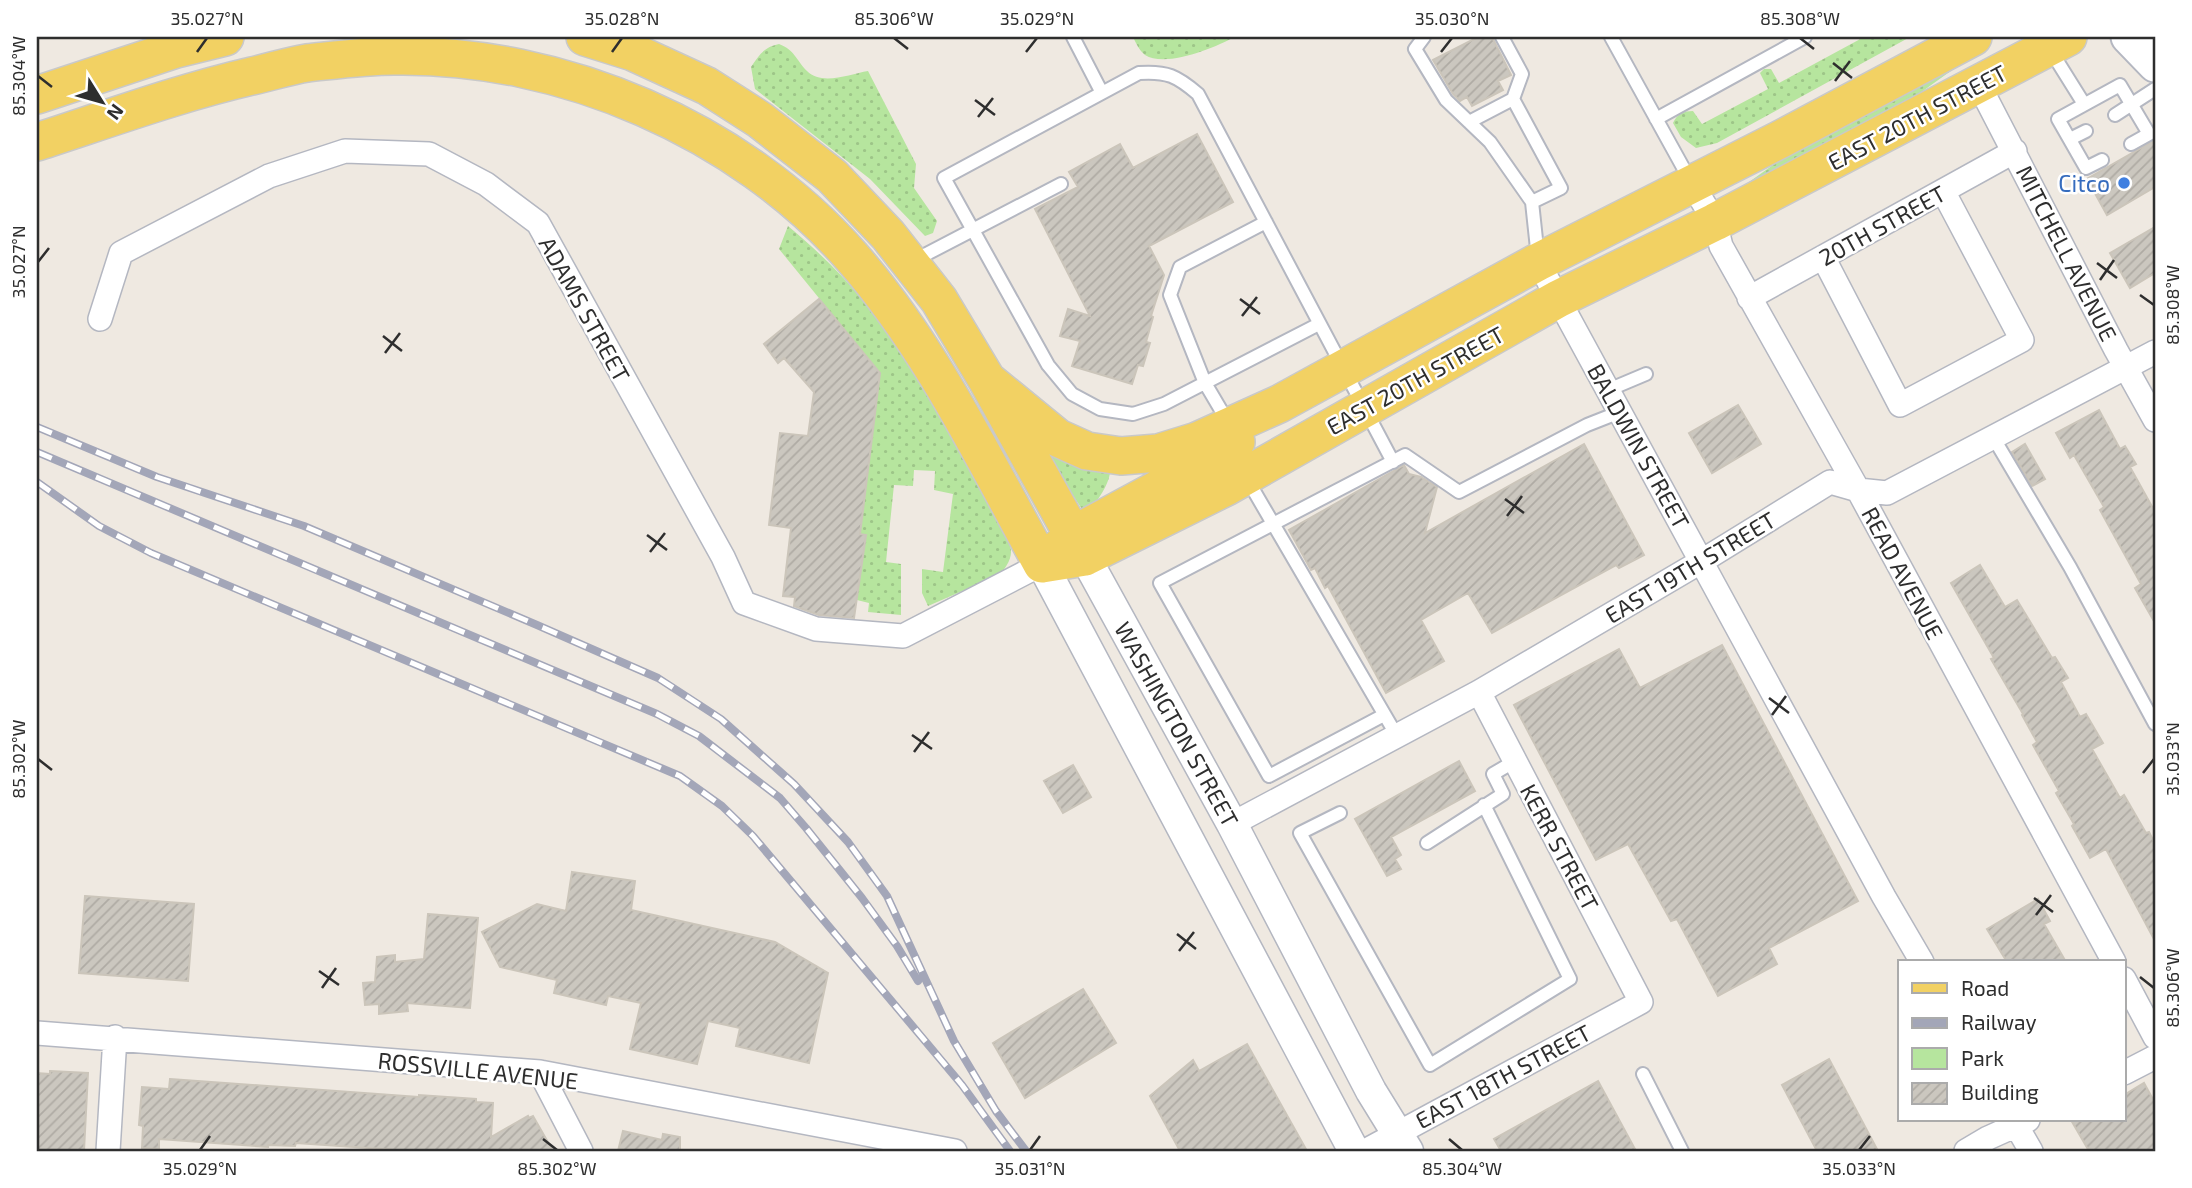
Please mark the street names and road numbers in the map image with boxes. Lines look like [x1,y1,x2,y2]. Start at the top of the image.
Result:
street label: EAST 20TH STREET [1823,58,2011,176]
street label: MITCHELL AVENUE [2011,161,2123,345]
street label: 20TH STREET [1814,179,1950,271]
street label: ADAMS STREET [534,232,636,386]
street label: EAST 20TH STREET [1321,320,1509,440]
street label: BALDWIN STREET [1582,359,1696,533]
street label: READ AVENUE [1856,502,1950,644]
street label: EAST 19TH STREET [1600,505,1780,629]
street label: WASHINGTON STREET [1109,617,1245,831]
street label: KERR STREET [1515,779,1605,915]
street label: EAST 18TH STREET [1410,1018,1596,1134]
street label: ROSSVILLE AVENUE [376,1046,580,1094]

